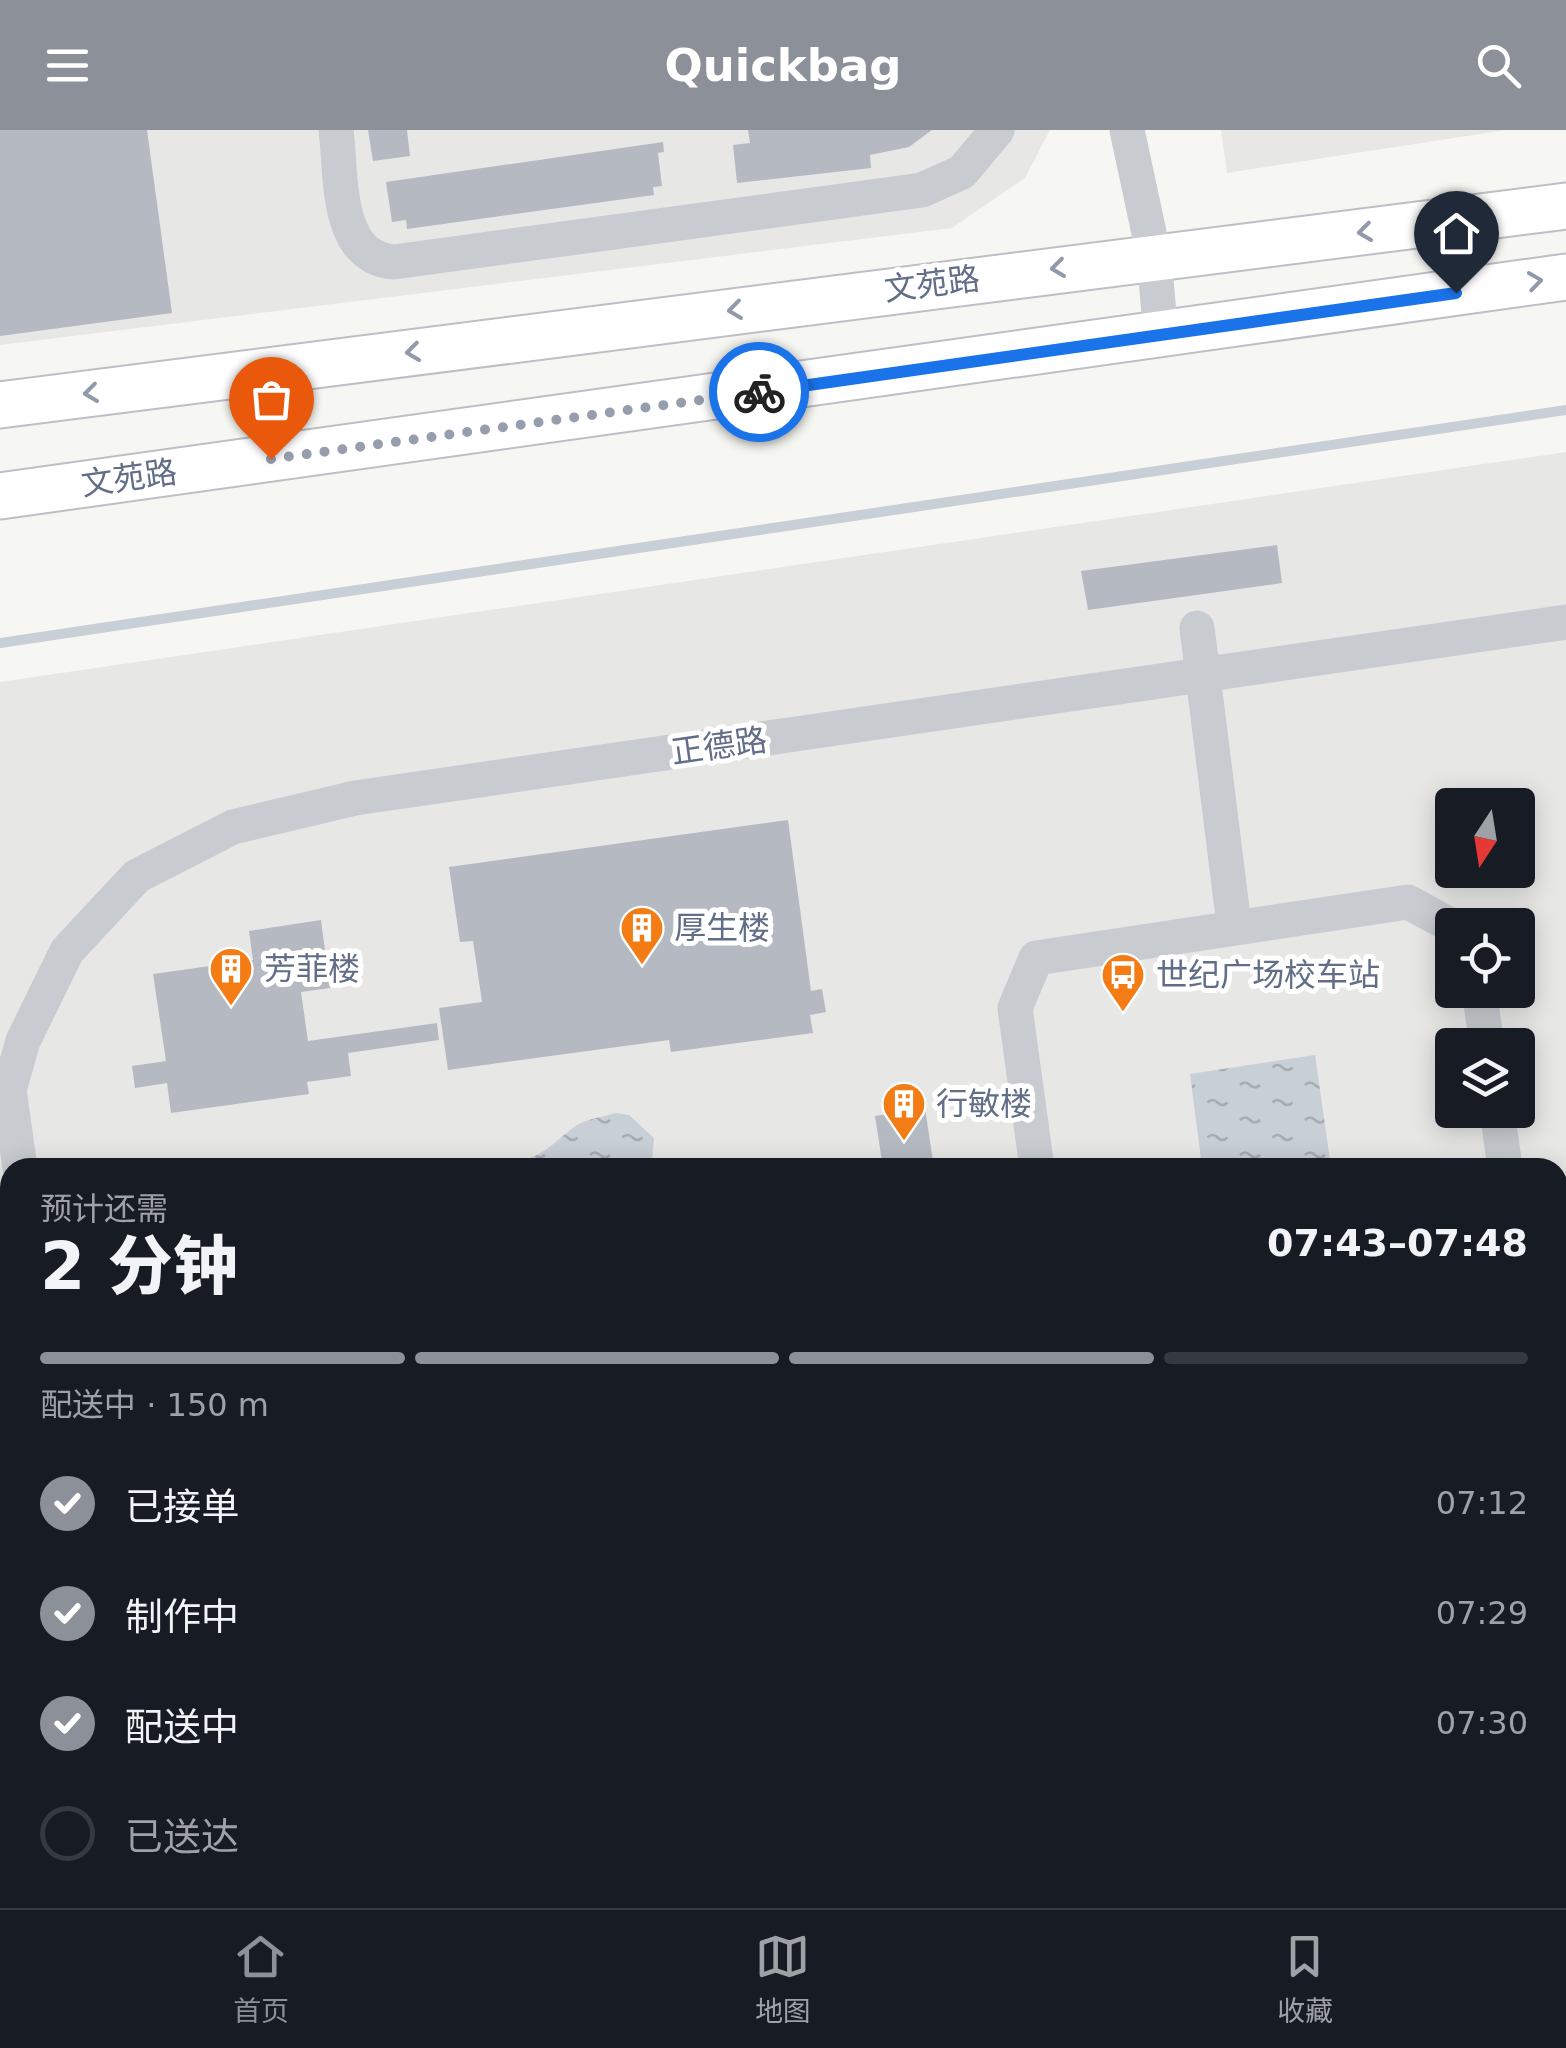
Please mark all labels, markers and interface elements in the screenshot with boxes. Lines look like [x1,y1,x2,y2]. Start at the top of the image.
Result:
icon: menu [40,38,95,93]
icon: search [1471,38,1526,93]
text: Quickbag [664,39,902,92]
pin [1414,191,1499,294]
icon: home [1429,206,1484,261]
one-way arrow [1357,221,1373,242]
one-way arrow [1049,257,1065,278]
street label: 文苑路 [882,259,982,309]
one-way arrow [1527,272,1543,293]
one-way arrow [727,299,743,320]
one-way arrow [405,340,421,361]
courier [709,342,809,442]
pin [229,357,314,460]
icon: bike [732,365,787,420]
icon: bag [244,372,299,427]
one-way arrow [82,382,99,403]
street label: 文苑路 [79,453,179,503]
street label: 正德路 [669,721,769,771]
north arrow [1435,788,1535,888]
map controls [1435,788,1535,1128]
building icon: 厚生楼 [619,905,665,966]
button: locate [1435,908,1535,1008]
place label: 厚生楼 [674,909,770,947]
building icon: 芳菲楼 [208,946,254,1007]
place label: 芳菲楼 [264,950,360,988]
bus stop icon: 世纪广场校车站 [1100,952,1146,1013]
place label: 世纪广场校车站 [1156,956,1380,994]
button: layers [1435,1028,1535,1128]
building icon: 行敏楼 [881,1081,927,1142]
place label: 行敏楼 [936,1085,1032,1123]
text: 预计还需 [40,1190,168,1228]
text: 07:43–07:48 [1267,1221,1528,1265]
text: 2 分钟 [40,1229,238,1304]
text: 配送中 · 150 m [40,1386,269,1424]
icon: check [40,1476,95,1531]
text: 07:12 [1436,1484,1528,1522]
text: 已接单 [125,1485,239,1529]
icon: check [40,1586,95,1641]
text: 07:29 [1436,1594,1528,1632]
text: 制作中 [125,1595,239,1639]
icon: check [40,1696,95,1751]
text: 07:30 [1436,1704,1528,1742]
text: 配送中 [125,1705,239,1749]
text: 已送达 [125,1815,239,1859]
tab: 首页 [233,1929,289,2029]
tab: 地图 [755,1929,811,2029]
tab: 收藏 [1277,1929,1333,2029]

